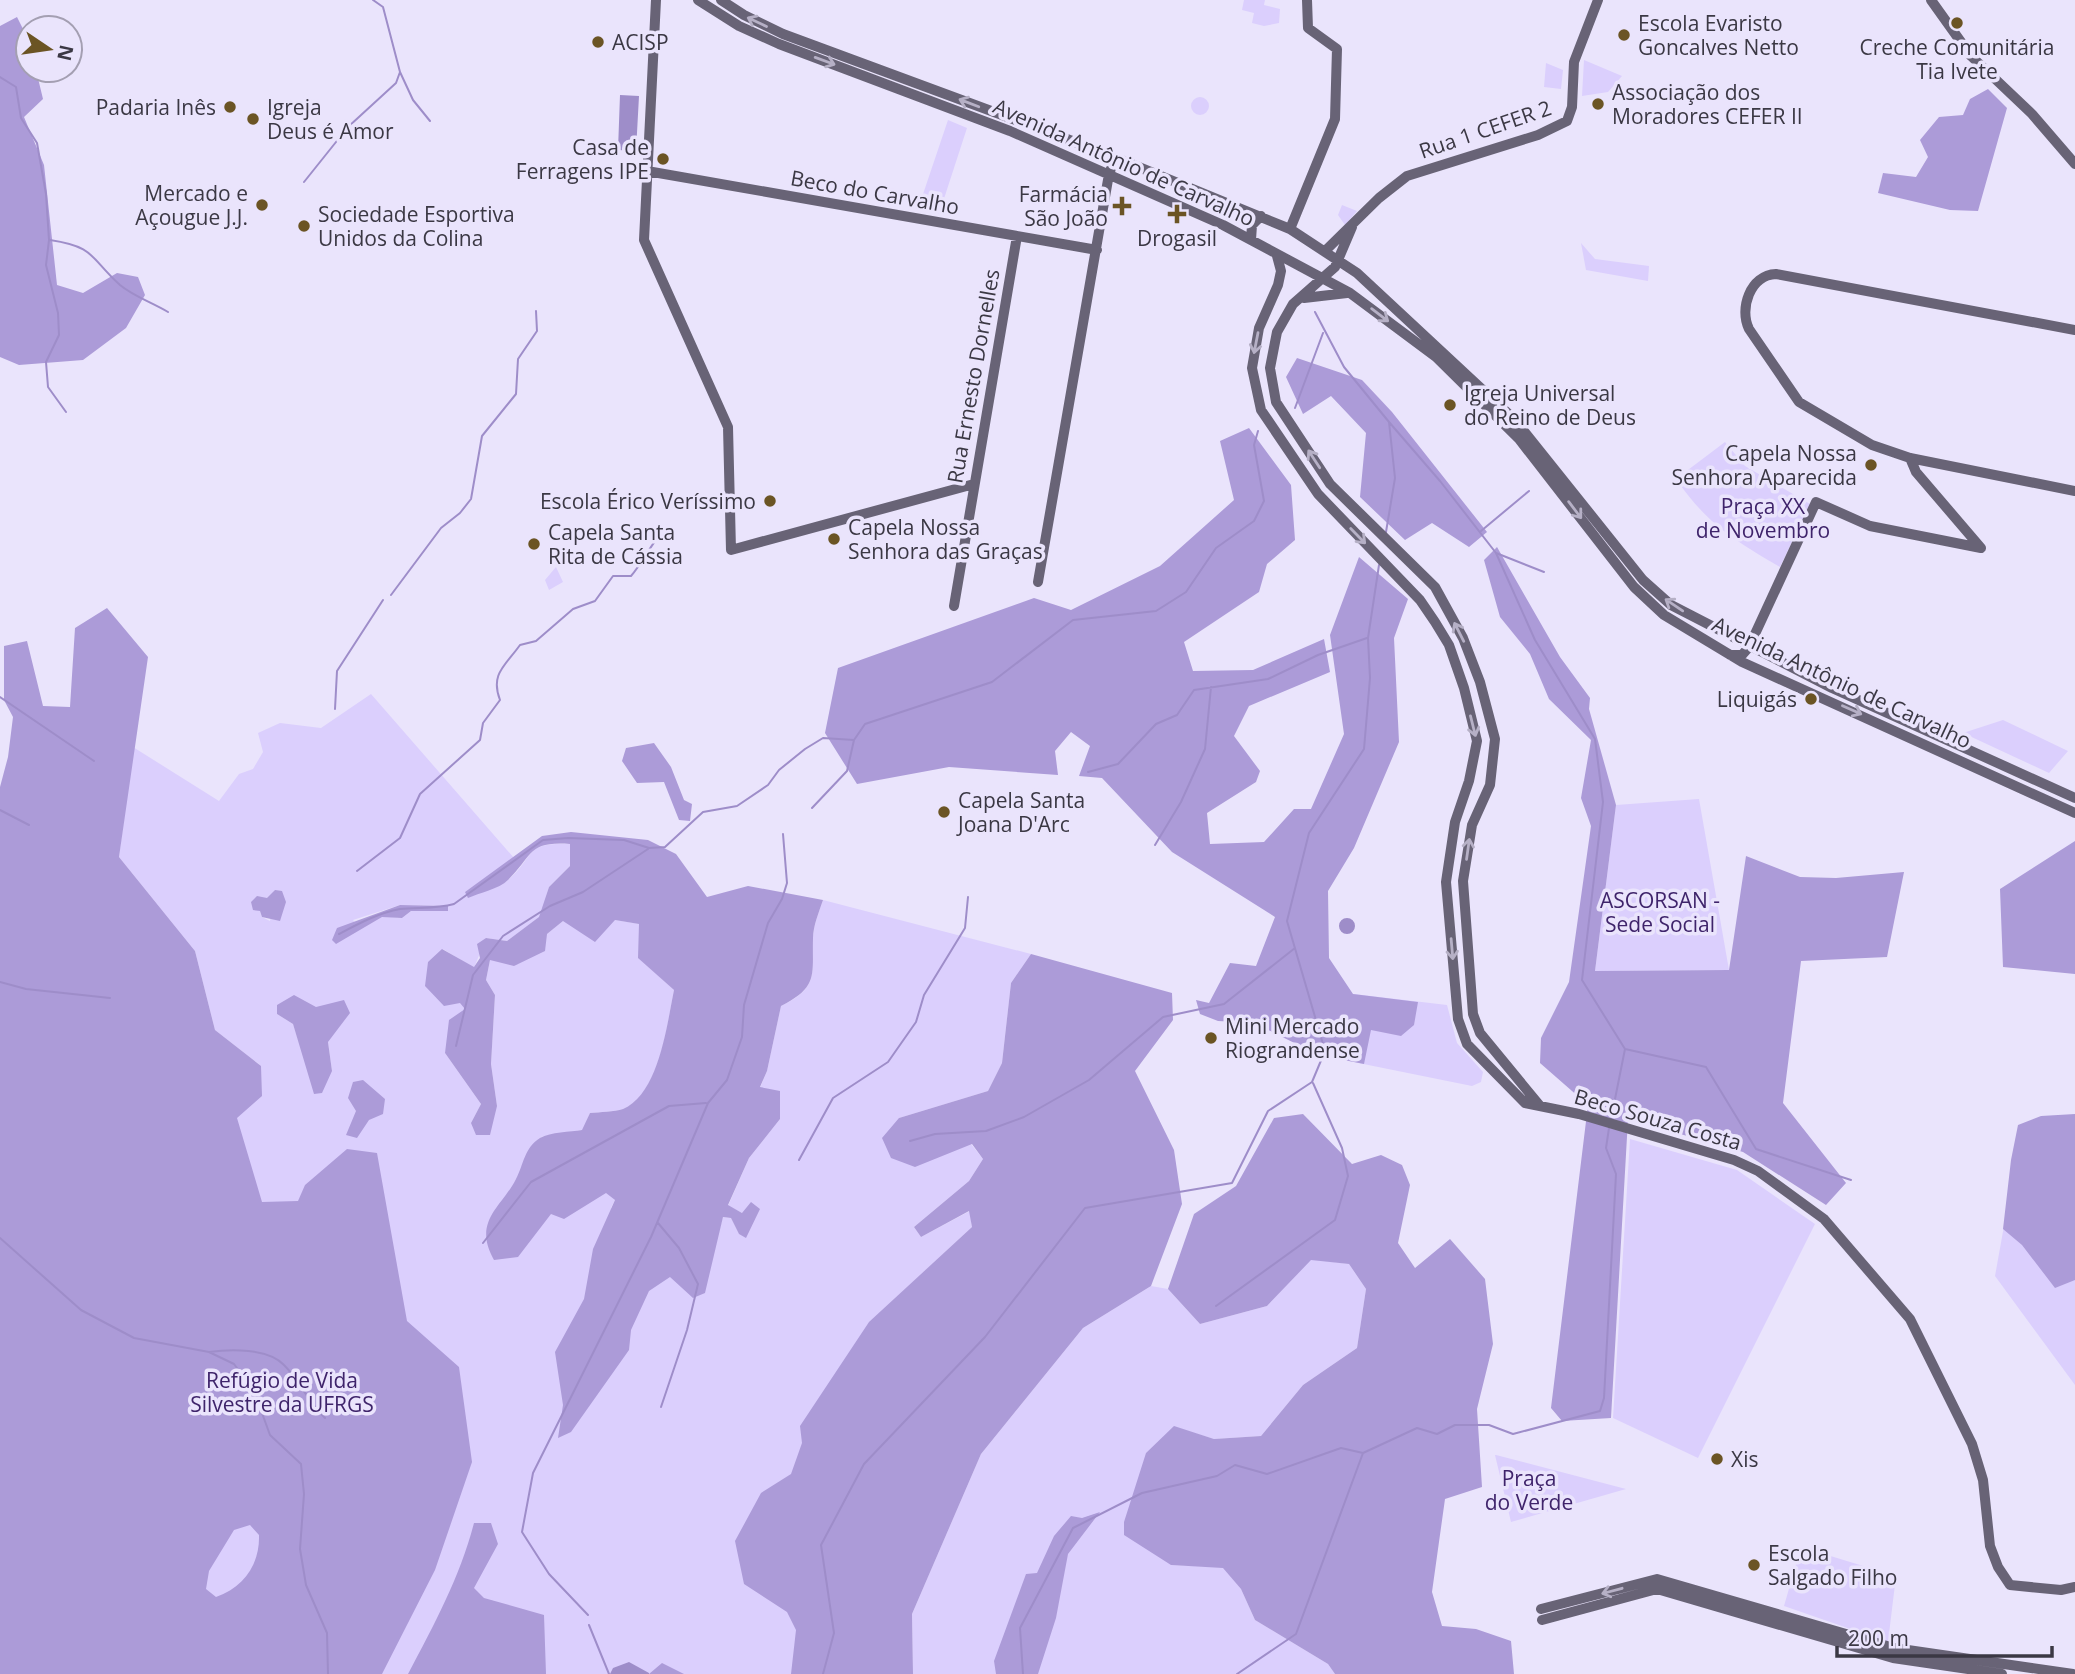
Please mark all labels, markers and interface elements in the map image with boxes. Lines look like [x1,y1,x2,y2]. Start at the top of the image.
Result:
place label: Escola Evaristo Goncalves Netto [1638,9,1799,61]
north arrow [14,14,84,84]
one-way arrow [747,14,768,28]
marker: Creche Comunitária Tia Ivete [1949,15,1965,31]
marker: Escola Evaristo Goncalves Netto [1616,27,1632,43]
place label: ACISP [612,28,669,56]
place label: Creche Comunitária Tia Ivete [1860,33,2054,85]
marker: ACISP [590,34,606,50]
text: N [51,42,80,63]
one-way arrow [814,56,836,69]
place label: Associação dos Moradores CEFER II [1612,78,1803,130]
street label: Avenida Antônio de Carvalho [989,92,1259,232]
place label: Padaria Inês [96,93,216,121]
place label: Igreja Deus é Amor [267,93,394,145]
street label: Rua 1 CEFER 2 [1415,93,1555,165]
one-way arrow [959,95,981,108]
marker: Associação dos Moradores CEFER II [1590,96,1606,112]
marker: Padaria Inês [222,99,238,115]
marker: Igreja Deus é Amor [245,111,261,127]
place label: Casa de Ferragens IPE [516,133,649,185]
marker: Casa de Ferragens IPE [655,151,671,167]
street label: Beco do Carvalho [788,163,962,221]
place label: Mercado e Açougue J.J. [135,179,248,231]
place label: Farmácia São João [1019,180,1108,232]
marker: Mercado e Açougue J.J. [254,197,270,213]
marker: Farmácia São João [1114,198,1130,214]
place label: Sociedade Esportiva Unidos da Colina [318,200,515,252]
marker: Drogasil [1169,206,1185,222]
marker: Sociedade Esportiva Unidos da Colina [296,218,312,234]
place label: Drogasil [1137,224,1217,252]
street label: Rua Ernesto Dornelles [940,267,1006,485]
one-way arrow [1370,308,1389,323]
one-way arrow [1248,331,1262,354]
place label: Igreja Universal do Reino de Deus [1464,379,1636,431]
marker: Igreja Universal do Reino de Deus [1442,397,1458,413]
place label: Capela Nossa Senhora Aparecida [1672,439,1857,491]
one-way arrow [1307,450,1321,470]
marker: Capela Nossa Senhora Aparecida [1863,457,1879,473]
place label: Escola Érico Veríssimo [540,487,756,515]
park label: Praça XX de Novembro [1696,492,1830,544]
marker: Escola Érico Veríssimo [762,493,778,509]
one-way arrow [1567,500,1582,519]
place label: Capela Nossa Senhora das Graças [848,513,1043,565]
place label: Capela Santa Rita de Cássia [548,518,683,570]
one-way arrow [1350,527,1367,544]
marker: Capela Nossa Senhora das Graças [826,531,842,547]
marker: Capela Santa Rita de Cássia [526,536,542,552]
one-way arrow [1665,598,1684,612]
street label: Avenida Antônio de Carvalho [1708,610,1976,754]
one-way arrow [1452,622,1466,643]
place label: Liquigás [1717,685,1797,713]
marker: Liquigás [1803,691,1819,707]
one-way arrow [1841,705,1863,718]
one-way arrow [1467,714,1480,737]
place label: Capela Santa Joana D'Arc [956,786,1085,838]
marker: Capela Santa Joana D'Arc [936,804,952,820]
one-way arrow [1462,838,1475,861]
park label: ASCORSAN - Sede Social [1600,886,1720,938]
one-way arrow [1445,937,1458,960]
place label: Mini Mercado Riograndense [1225,1012,1360,1064]
marker: Mini Mercado Riograndense [1203,1030,1219,1046]
street label: Beco Souza Costa [1571,1082,1745,1156]
park label: Refúgio de Vida Silvestre da UFRGS [190,1366,374,1418]
place label: Xis [1731,1445,1758,1473]
marker: Xis [1709,1451,1725,1467]
park label: Praça do Verde [1485,1464,1573,1516]
place label: Escola Salgado Filho [1768,1539,1897,1591]
marker: Escola Salgado Filho [1746,1557,1762,1573]
one-way arrow [1601,1585,1624,1598]
scale bar [1837,1614,2052,1658]
text: 200 m [1848,1624,1909,1652]

